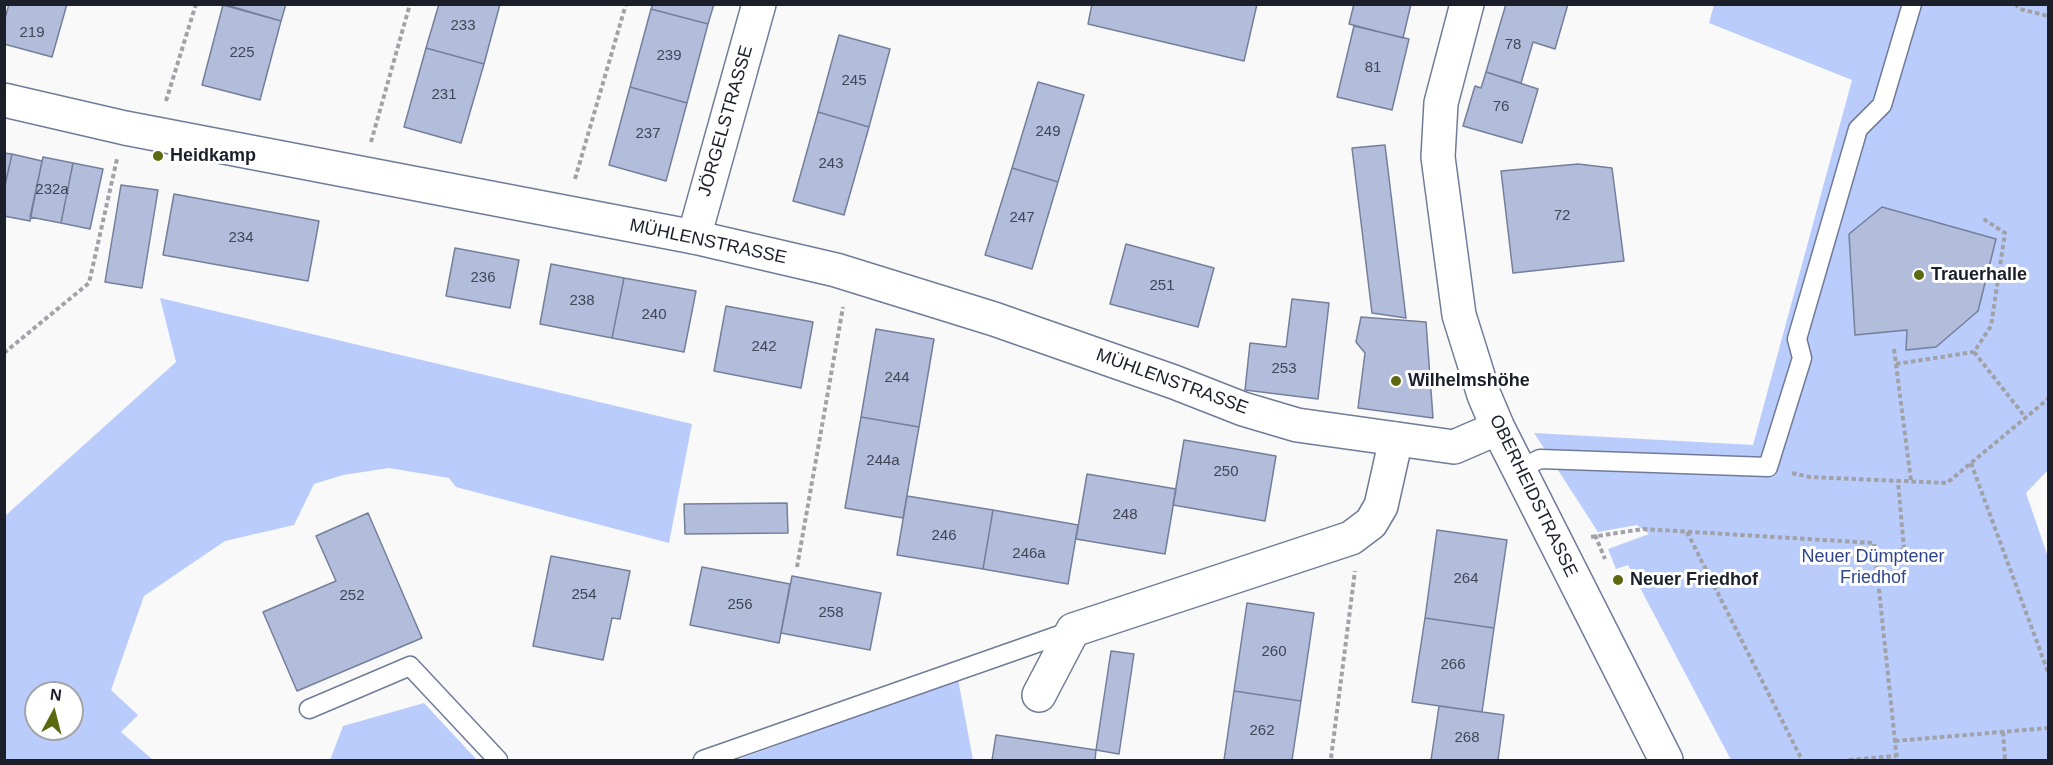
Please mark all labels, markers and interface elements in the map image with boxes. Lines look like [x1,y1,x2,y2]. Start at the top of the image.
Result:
house number: 233 [450,17,476,35]
house number: 219 [19,24,45,42]
house number: 78 [1505,36,1521,54]
street label: JÖRGELSTRASSE [694,43,758,199]
house number: 225 [229,44,255,62]
house number: 239 [656,47,682,65]
house number: 81 [1365,59,1381,77]
house number: 245 [841,72,867,90]
house number: 231 [431,86,457,104]
house number: 76 [1493,98,1509,116]
house number: 249 [1035,123,1061,141]
house number: 237 [635,125,661,143]
place label: Heidkamp [170,145,256,167]
marker: Heidkamp [151,149,165,163]
house number: 243 [818,155,844,173]
house number: 232a [35,181,69,199]
house number: 72 [1554,207,1570,225]
house number: 247 [1009,209,1035,227]
street label: MÜHLENSTRASSE [627,215,789,269]
house number: 234 [228,229,254,247]
place label: Trauerhalle [1931,264,2027,286]
marker: Trauerhalle [1912,268,1926,282]
house number: 236 [470,269,496,287]
house number: 251 [1149,277,1175,295]
house number: 238 [569,292,595,310]
house number: 240 [641,306,667,324]
house number: 242 [751,338,777,356]
street label: MÜHLENSTRASSE [1093,344,1251,420]
house number: 253 [1271,360,1297,378]
house number: 244 [884,369,910,387]
place label: Wilhelmshöhe [1408,370,1530,392]
marker: Wilhelmshöhe [1389,374,1403,388]
street label: OBERHEIDSTRASSE [1484,411,1582,581]
house number: 244a [866,452,900,470]
house number: 250 [1213,463,1239,481]
house number: 248 [1112,506,1138,524]
house number: 246 [931,527,957,545]
house number: 246a [1012,545,1046,563]
park label: Neuer Dümptener Friedhof [1801,546,1945,588]
place label: Neuer Friedhof [1630,569,1758,591]
house number: 264 [1453,570,1479,588]
marker: Neuer Friedhof [1611,573,1625,587]
house number: 254 [571,586,597,604]
house number: 252 [339,587,365,605]
house number: 256 [727,596,753,614]
house number: 258 [818,604,844,622]
house number: 260 [1261,643,1287,661]
house number: 266 [1440,656,1466,674]
north arrow [24,681,84,741]
text: N [49,685,63,704]
house number: 262 [1249,722,1275,740]
house number: 268 [1454,729,1480,747]

